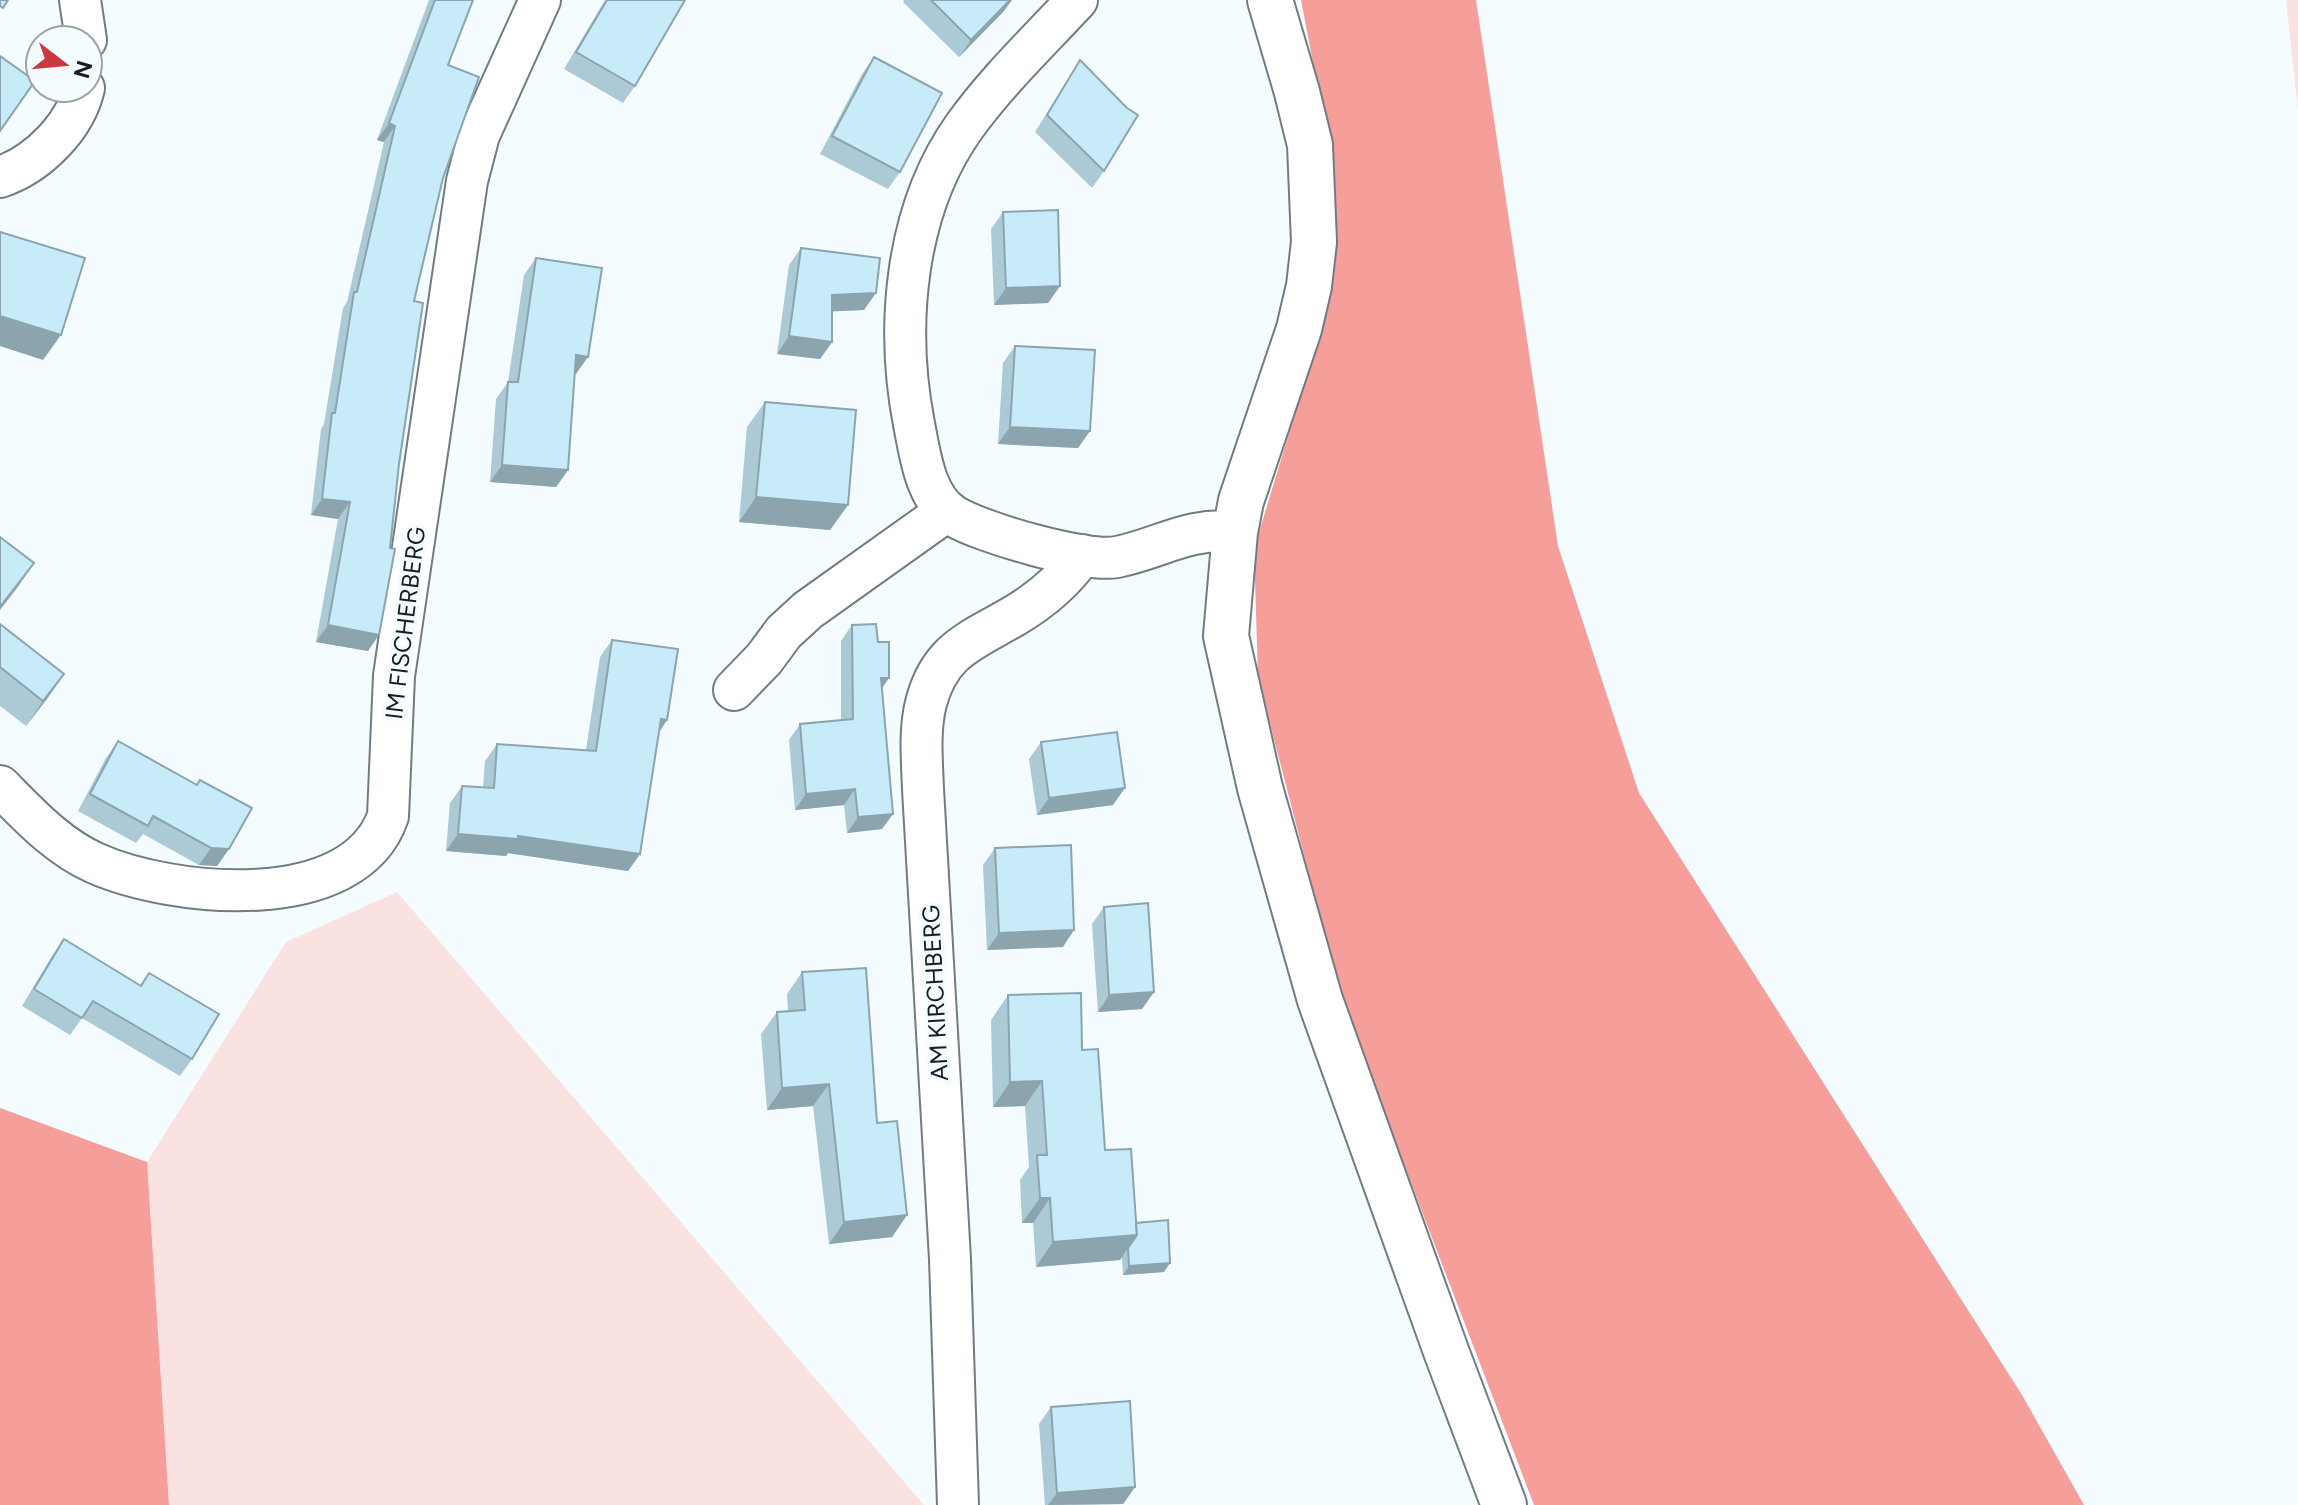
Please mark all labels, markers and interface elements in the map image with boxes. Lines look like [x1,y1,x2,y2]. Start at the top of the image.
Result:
north arrow [24,24,104,104]
text: N [67,57,98,81]
street label: IM FISCHERBERG [379,525,431,721]
street label: AM KIRCHBERG [916,904,954,1082]

